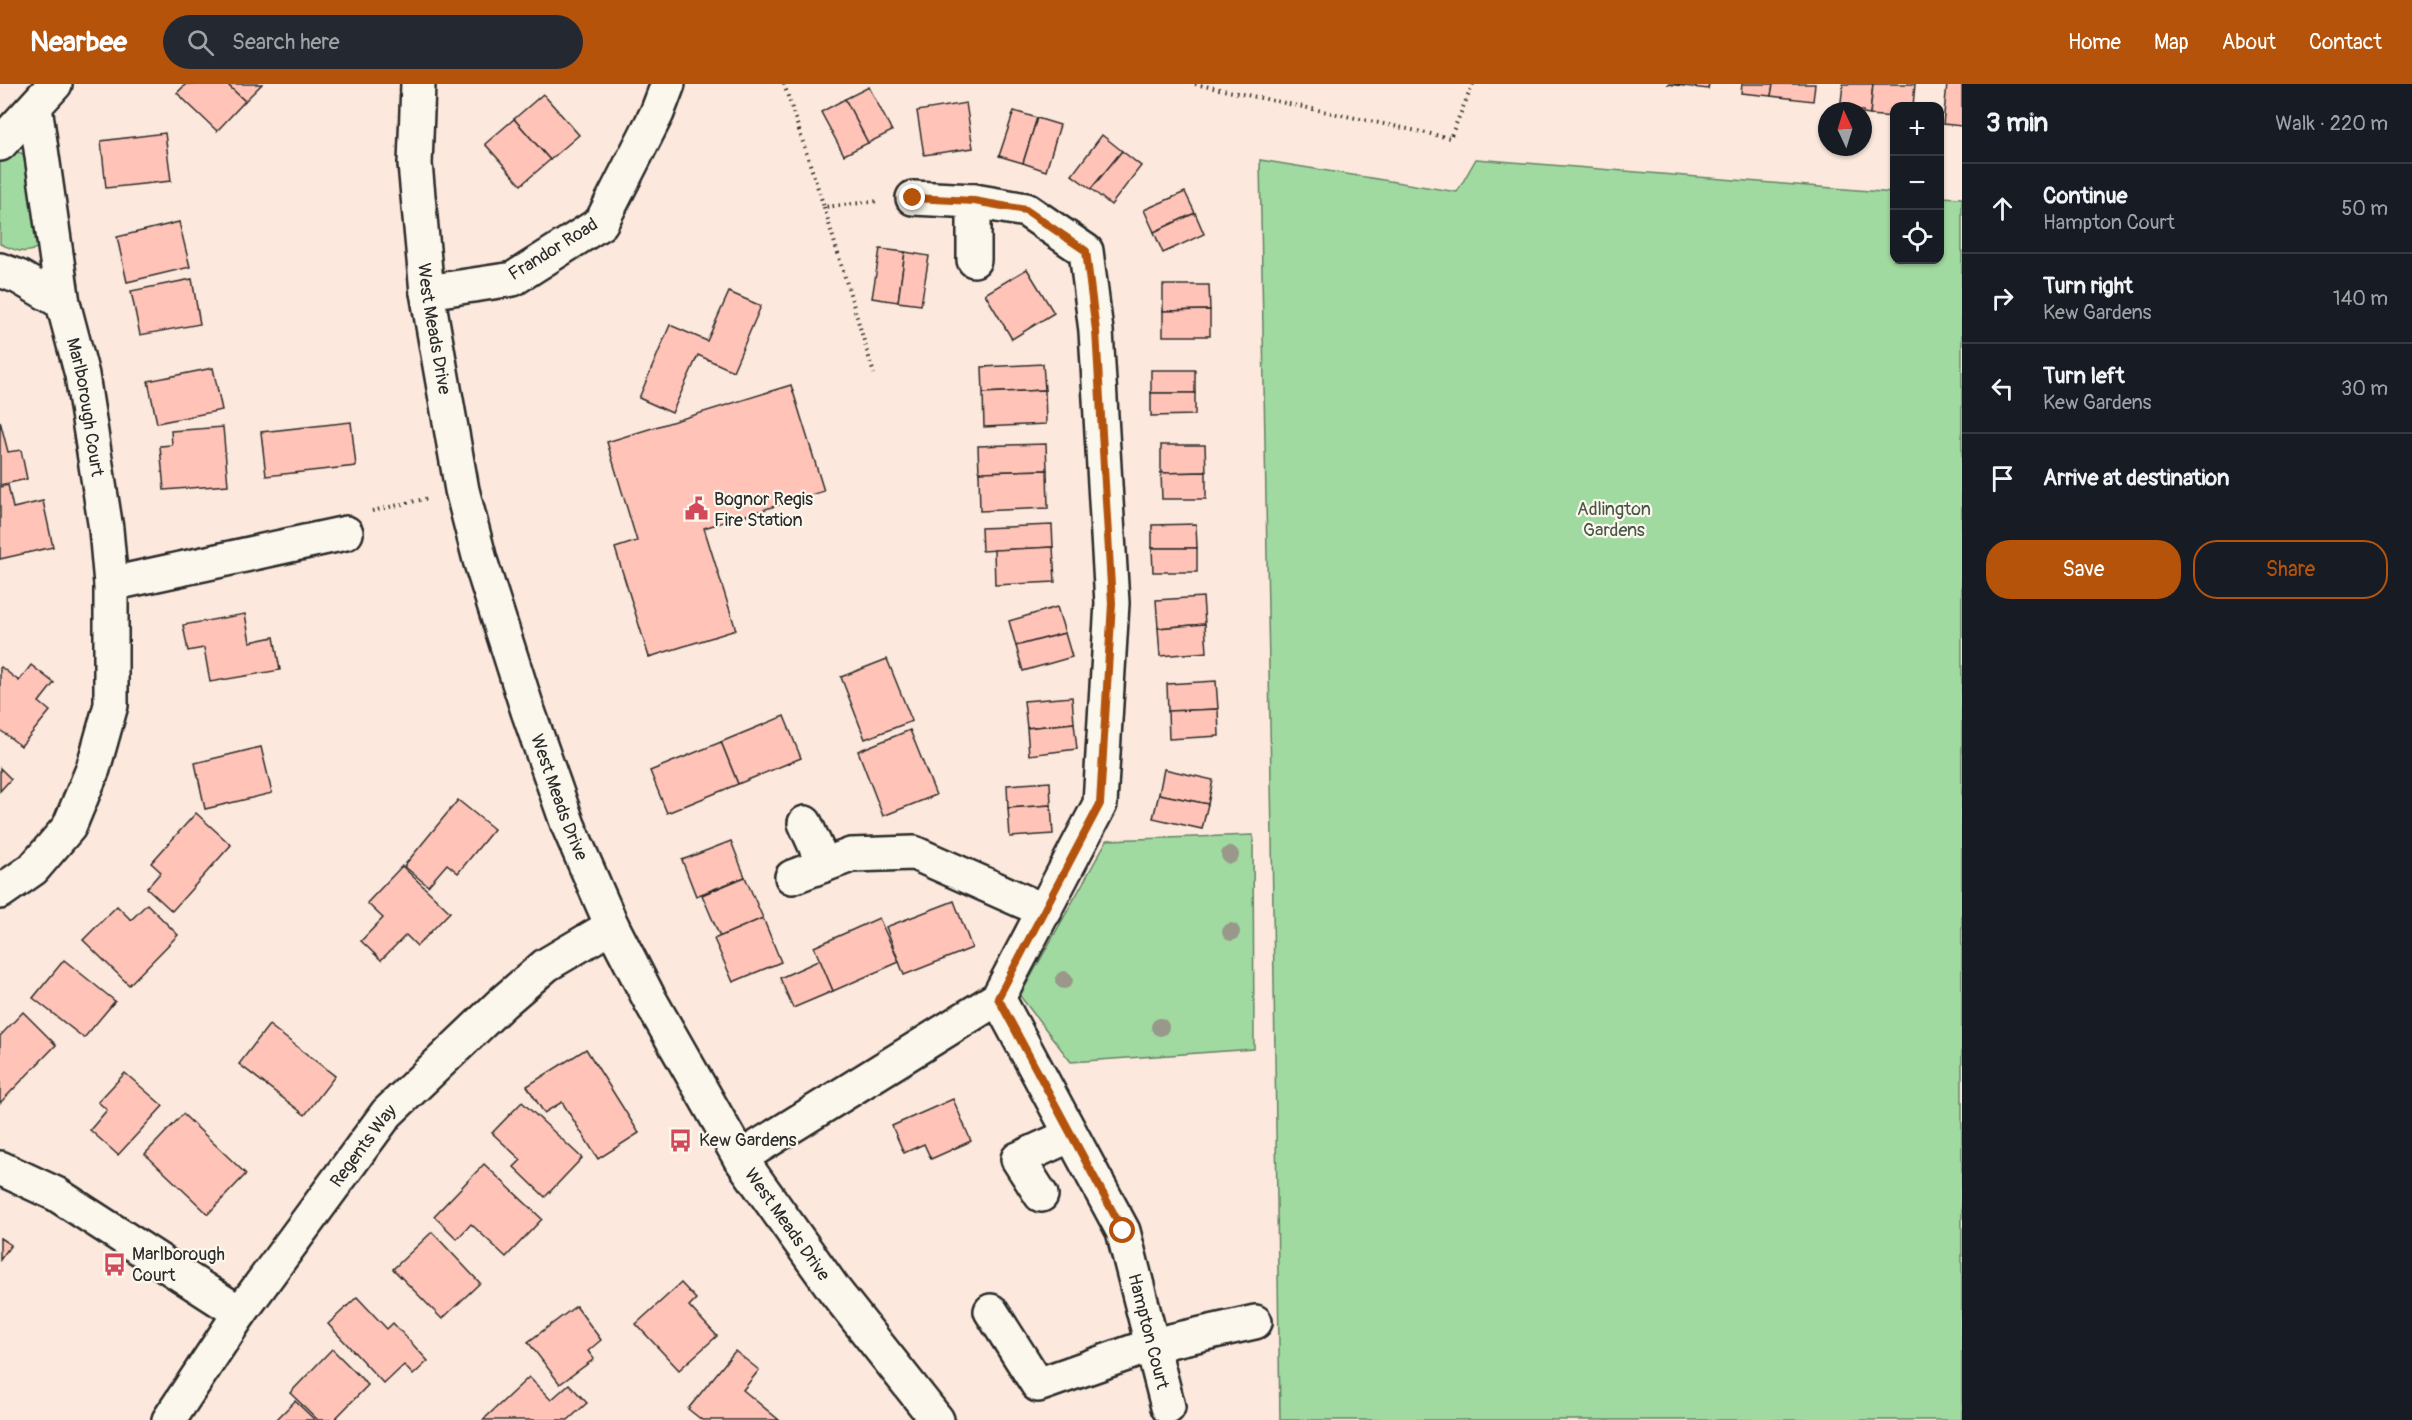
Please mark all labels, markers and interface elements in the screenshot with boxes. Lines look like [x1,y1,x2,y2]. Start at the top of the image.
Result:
search box [163,15,583,69]
text: Nearbee [30,25,127,60]
icon: search [184,26,217,59]
text: Search here [232,28,340,56]
text: Home [2068,29,2121,56]
text: Map [2154,29,2189,56]
text: About [2222,29,2276,56]
text: Contact [2309,29,2382,56]
north arrow [1818,102,1872,156]
map controls [1890,102,1944,264]
button: + [1890,102,1944,156]
text: 3 min [1986,107,2048,139]
text: Walk · 220 m [2275,111,2388,136]
button: − [1890,156,1944,210]
text: Continue [2043,182,2127,210]
route end [899,184,925,210]
icon: ahead [1986,192,2019,225]
text: 50 m [2341,196,2388,221]
button: locate [1890,210,1944,264]
text: Hampton Court [2043,210,2175,235]
street label: Frandor Road [504,213,602,286]
street label: West Meads Drive [412,262,456,396]
text: Turn right [2043,272,2133,300]
icon: right [1986,282,2019,315]
text: 140 m [2333,286,2388,311]
text: Kew Gardens [2043,300,2151,325]
street label: Marlborough Court [61,335,109,479]
text: Turn left [2043,362,2125,390]
icon: left [1986,372,2019,405]
text: 30 m [2341,376,2388,401]
text: Kew Gardens [2043,390,2151,415]
icon: arrive [1986,462,2019,495]
text: Arrive at destination [2043,464,2229,492]
place label: Bognor Regis Fire Station [714,488,813,532]
public building icon: Bognor Regis Fire Station [683,496,709,522]
park label: Adlington Gardens [1577,498,1651,542]
button: Save [1986,540,2181,599]
button: Share [2193,540,2388,599]
street label: West Meads Drive [525,731,593,864]
street label: Regents Way [325,1099,401,1192]
bus stop icon: Kew Gardens [668,1127,694,1153]
place label: Kew Gardens [699,1129,797,1152]
street label: West Meads Drive [739,1164,835,1286]
route start [1109,1217,1135,1243]
place label: Marlborough Court [132,1243,225,1287]
bus stop icon: Marlborough Court [101,1251,127,1277]
street label: Hampton Court [1122,1271,1174,1393]

